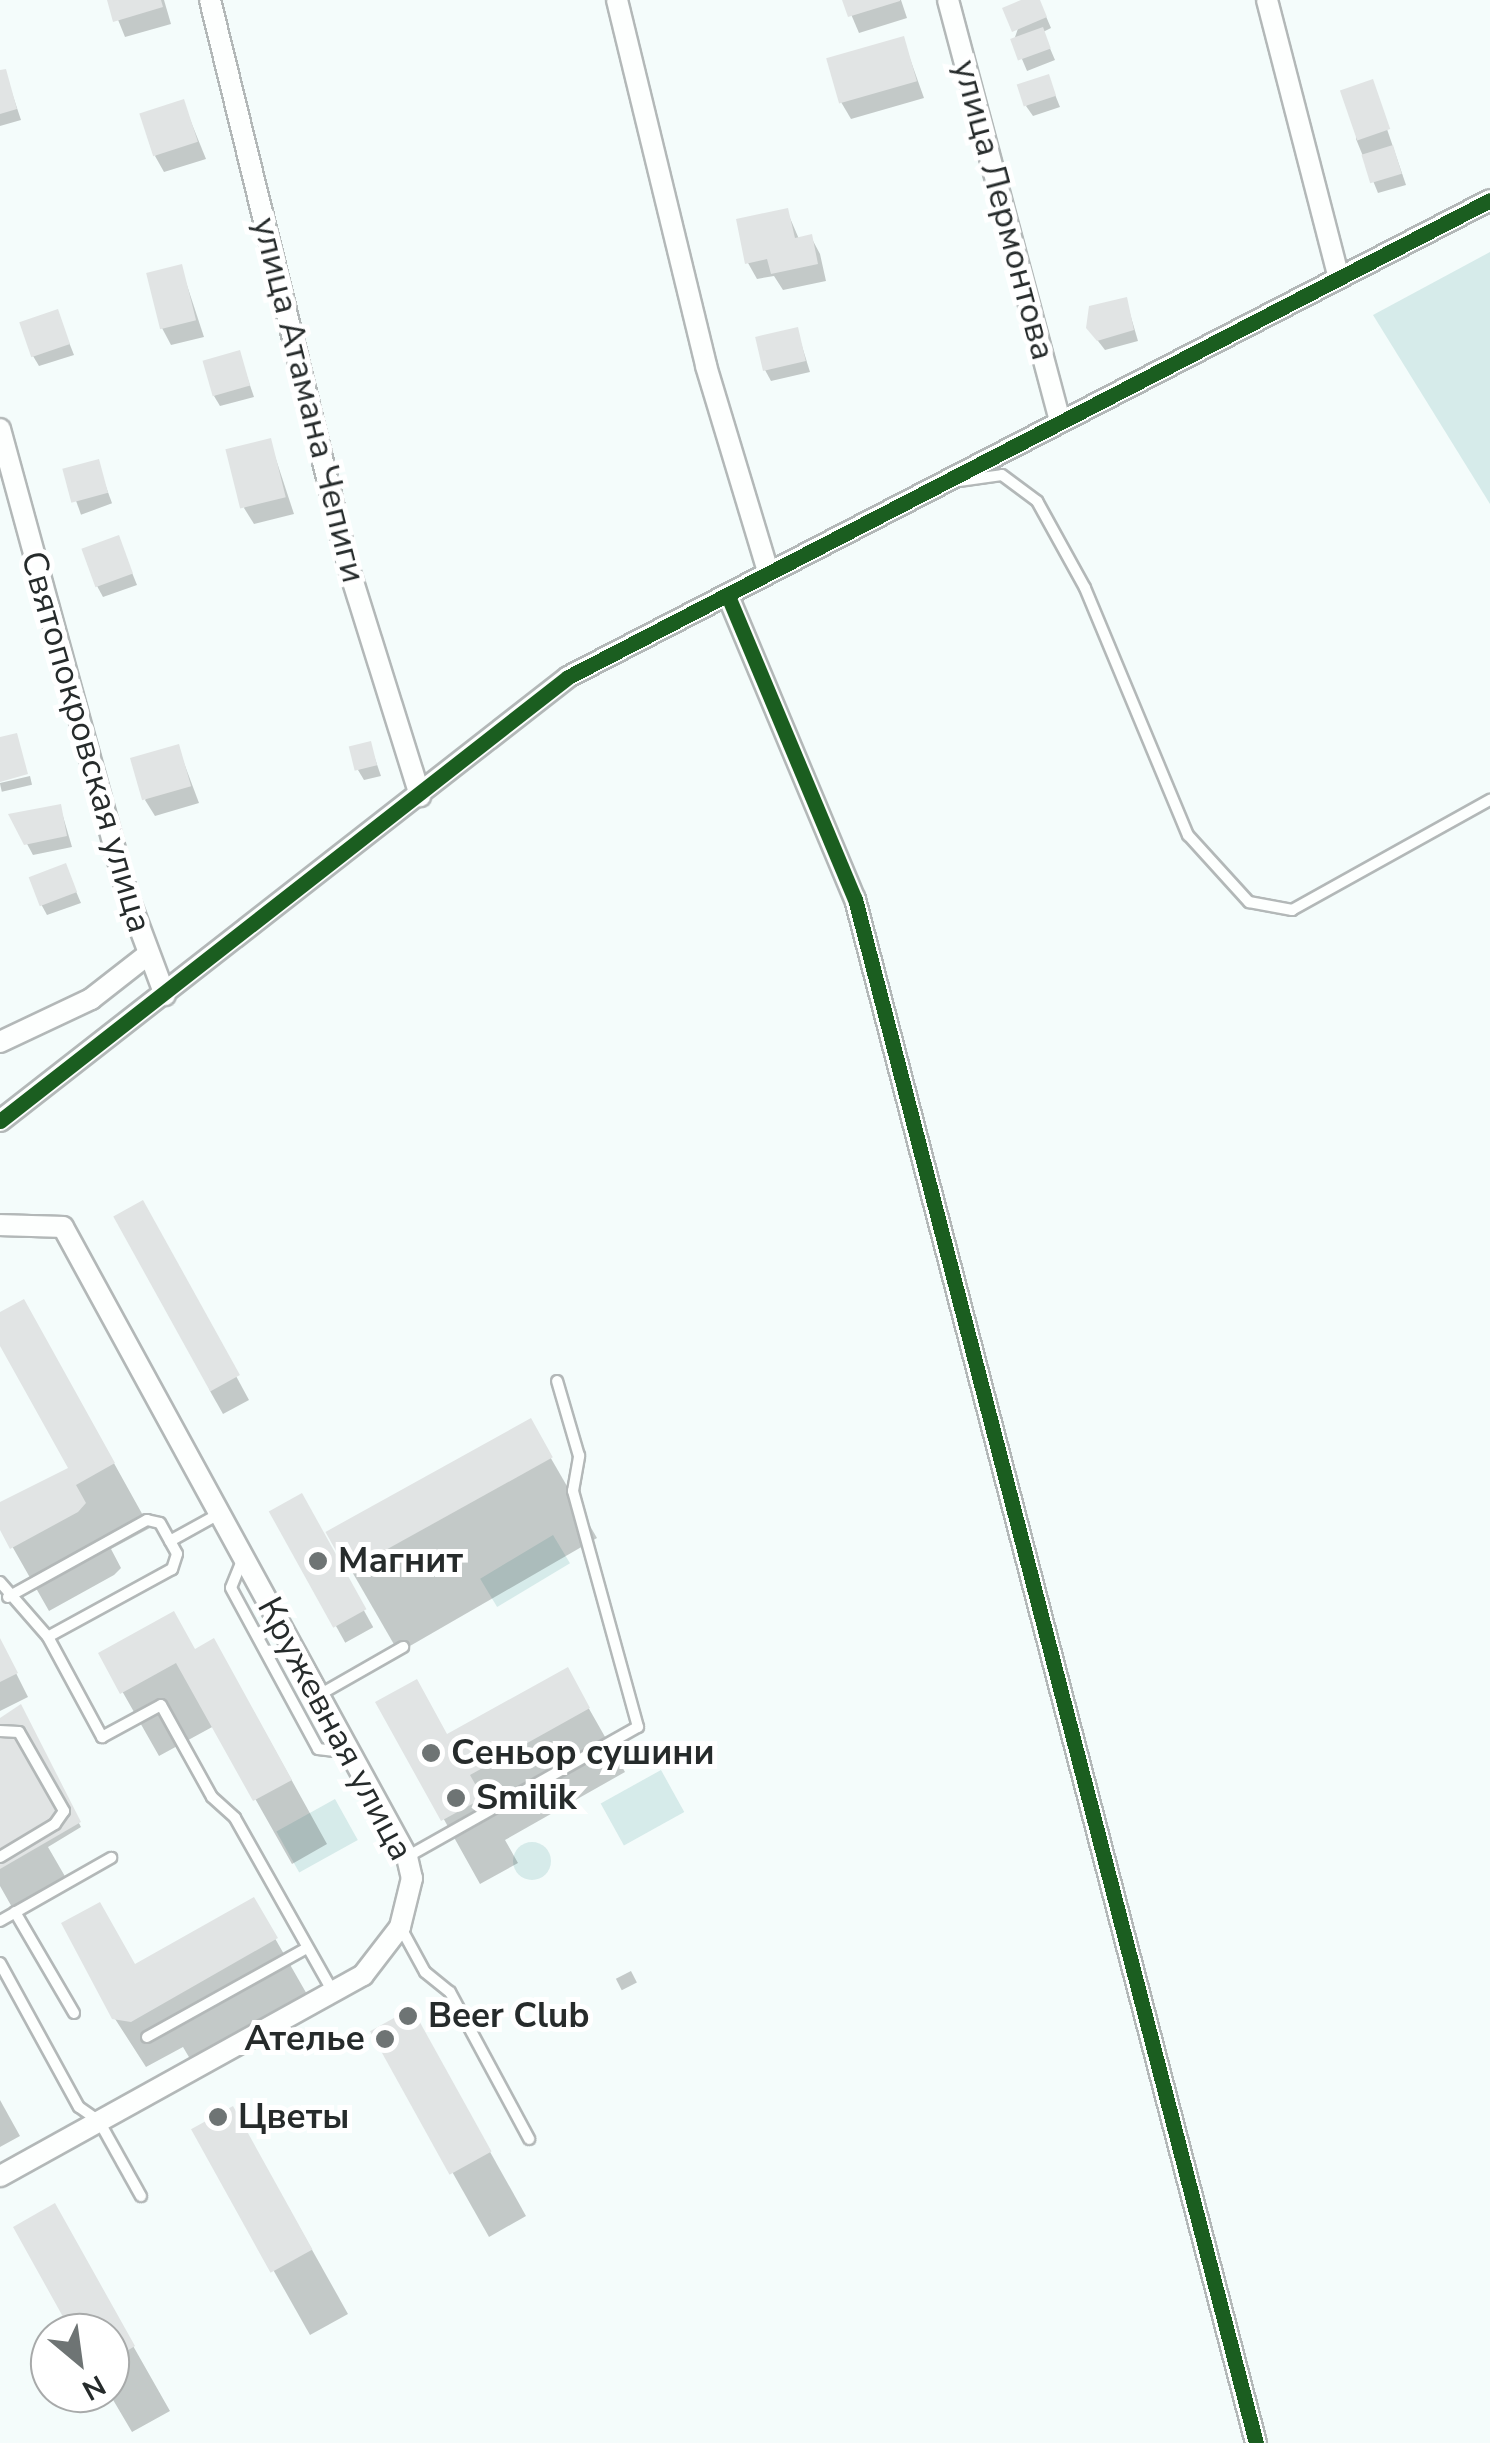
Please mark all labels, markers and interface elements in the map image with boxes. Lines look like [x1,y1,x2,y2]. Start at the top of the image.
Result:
street label: улица Лермонтова [944,55,1064,365]
street label: улица Атамана Чепиги [243,213,375,587]
street label: Святопокровская улица [11,547,161,937]
place label: Магнит [338,1540,463,1582]
marker: Магнит [307,1550,329,1572]
street label: Кружевная улица [248,1590,422,1868]
place label: Сеньор сушини [451,1732,715,1774]
marker: Сеньор сушини [420,1742,442,1764]
place label: Smilik [476,1777,577,1819]
marker: Smilik [445,1787,467,1809]
place label: Beer Club [428,1995,589,2037]
marker: Beer Club [397,2005,419,2027]
place label: Ателье [244,2018,365,2060]
marker: Ателье [374,2028,396,2050]
place label: Цветы [238,2096,349,2138]
marker: Цветы [207,2106,229,2128]
north arrow [30,2313,130,2413]
text: N [75,2366,112,2409]

